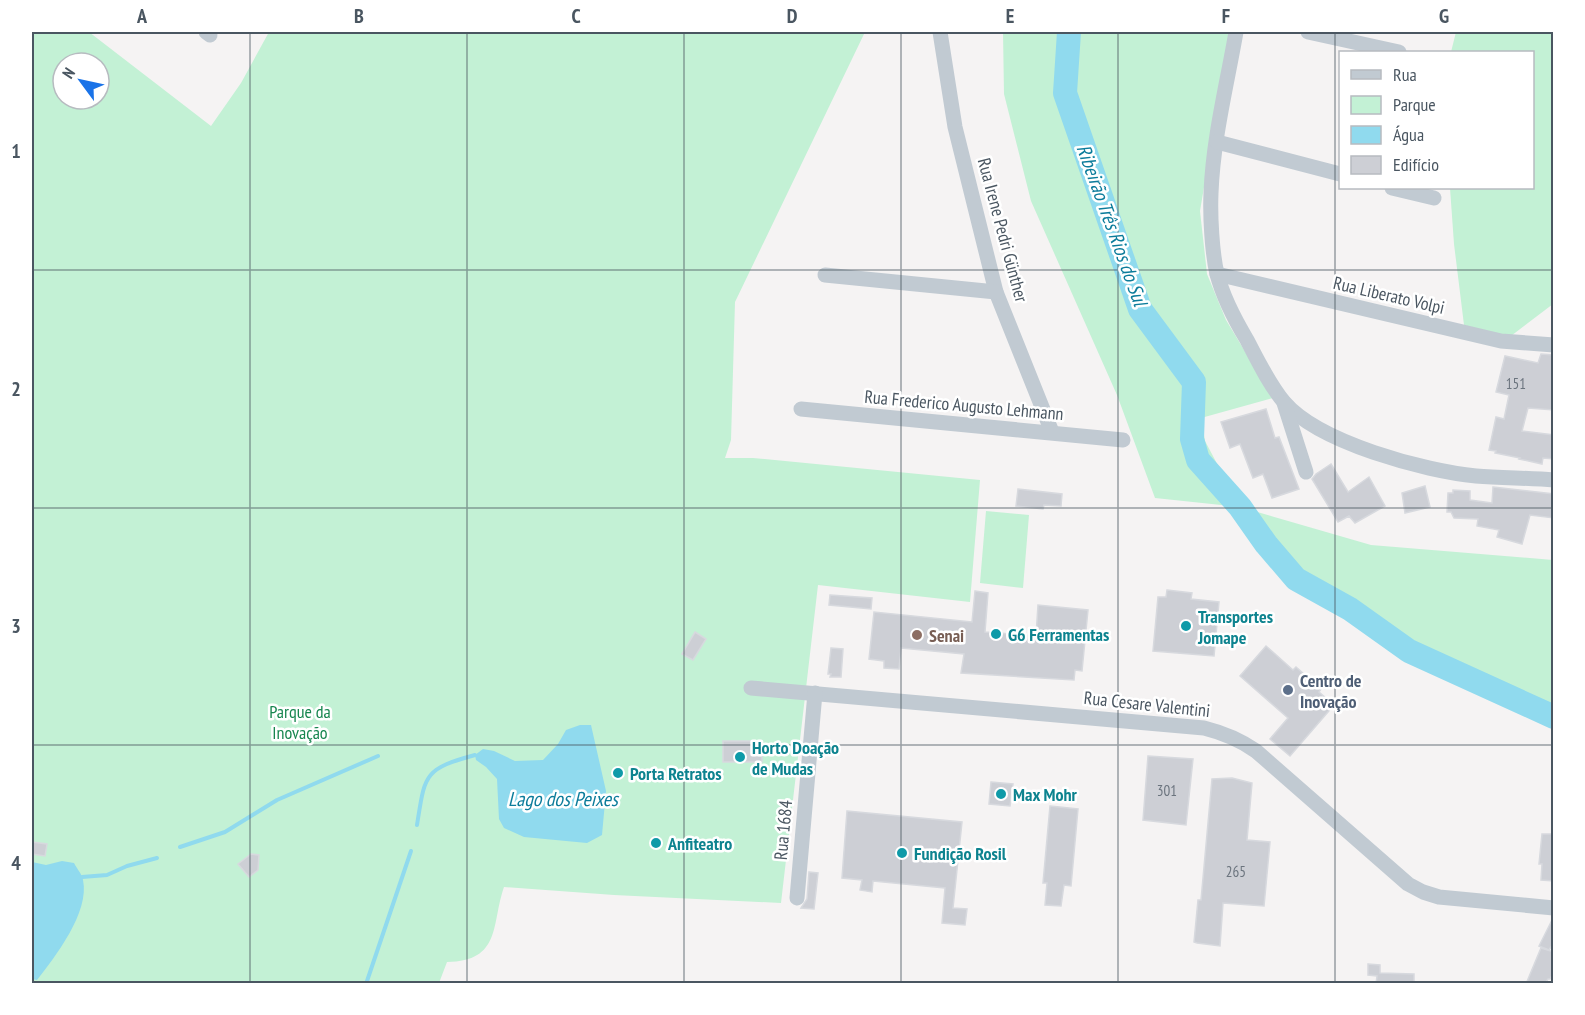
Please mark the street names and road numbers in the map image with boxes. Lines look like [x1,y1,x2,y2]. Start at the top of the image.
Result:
street label: Rua Irene Pedri Günther [973,155,1033,305]
street label: Rua Liberato Volpi [1331,271,1447,319]
street label: Rua Frederico Augusto Lehmann [864,385,1064,425]
street label: Rua Cesare Valentini [1083,686,1211,722]
street label: Rua 1684 [769,799,797,861]

